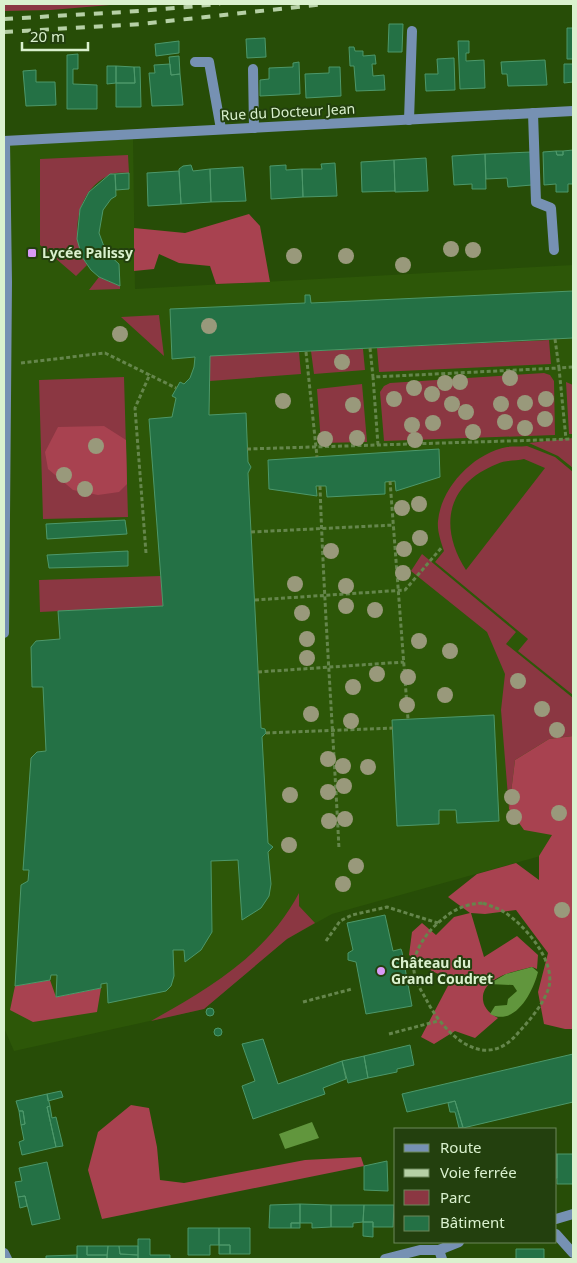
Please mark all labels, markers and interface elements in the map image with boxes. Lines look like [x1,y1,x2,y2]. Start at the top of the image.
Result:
scale bar [22,20,89,52]
text: 20 m [30,26,65,46]
street label: Rue du Docteur Jean [220,98,356,125]
place label: Lycée Palissy [42,243,133,262]
marker: Lycée Palissy [26,247,38,259]
place label: Château du Grand Coudret [391,953,493,988]
marker: Château du Grand Coudret [375,965,387,977]
legend [394,1128,557,1243]
text: Route [440,1137,482,1157]
text: Voie ferrée [440,1162,517,1182]
text: Parc [440,1187,471,1207]
text: Bâtiment [440,1212,505,1232]

